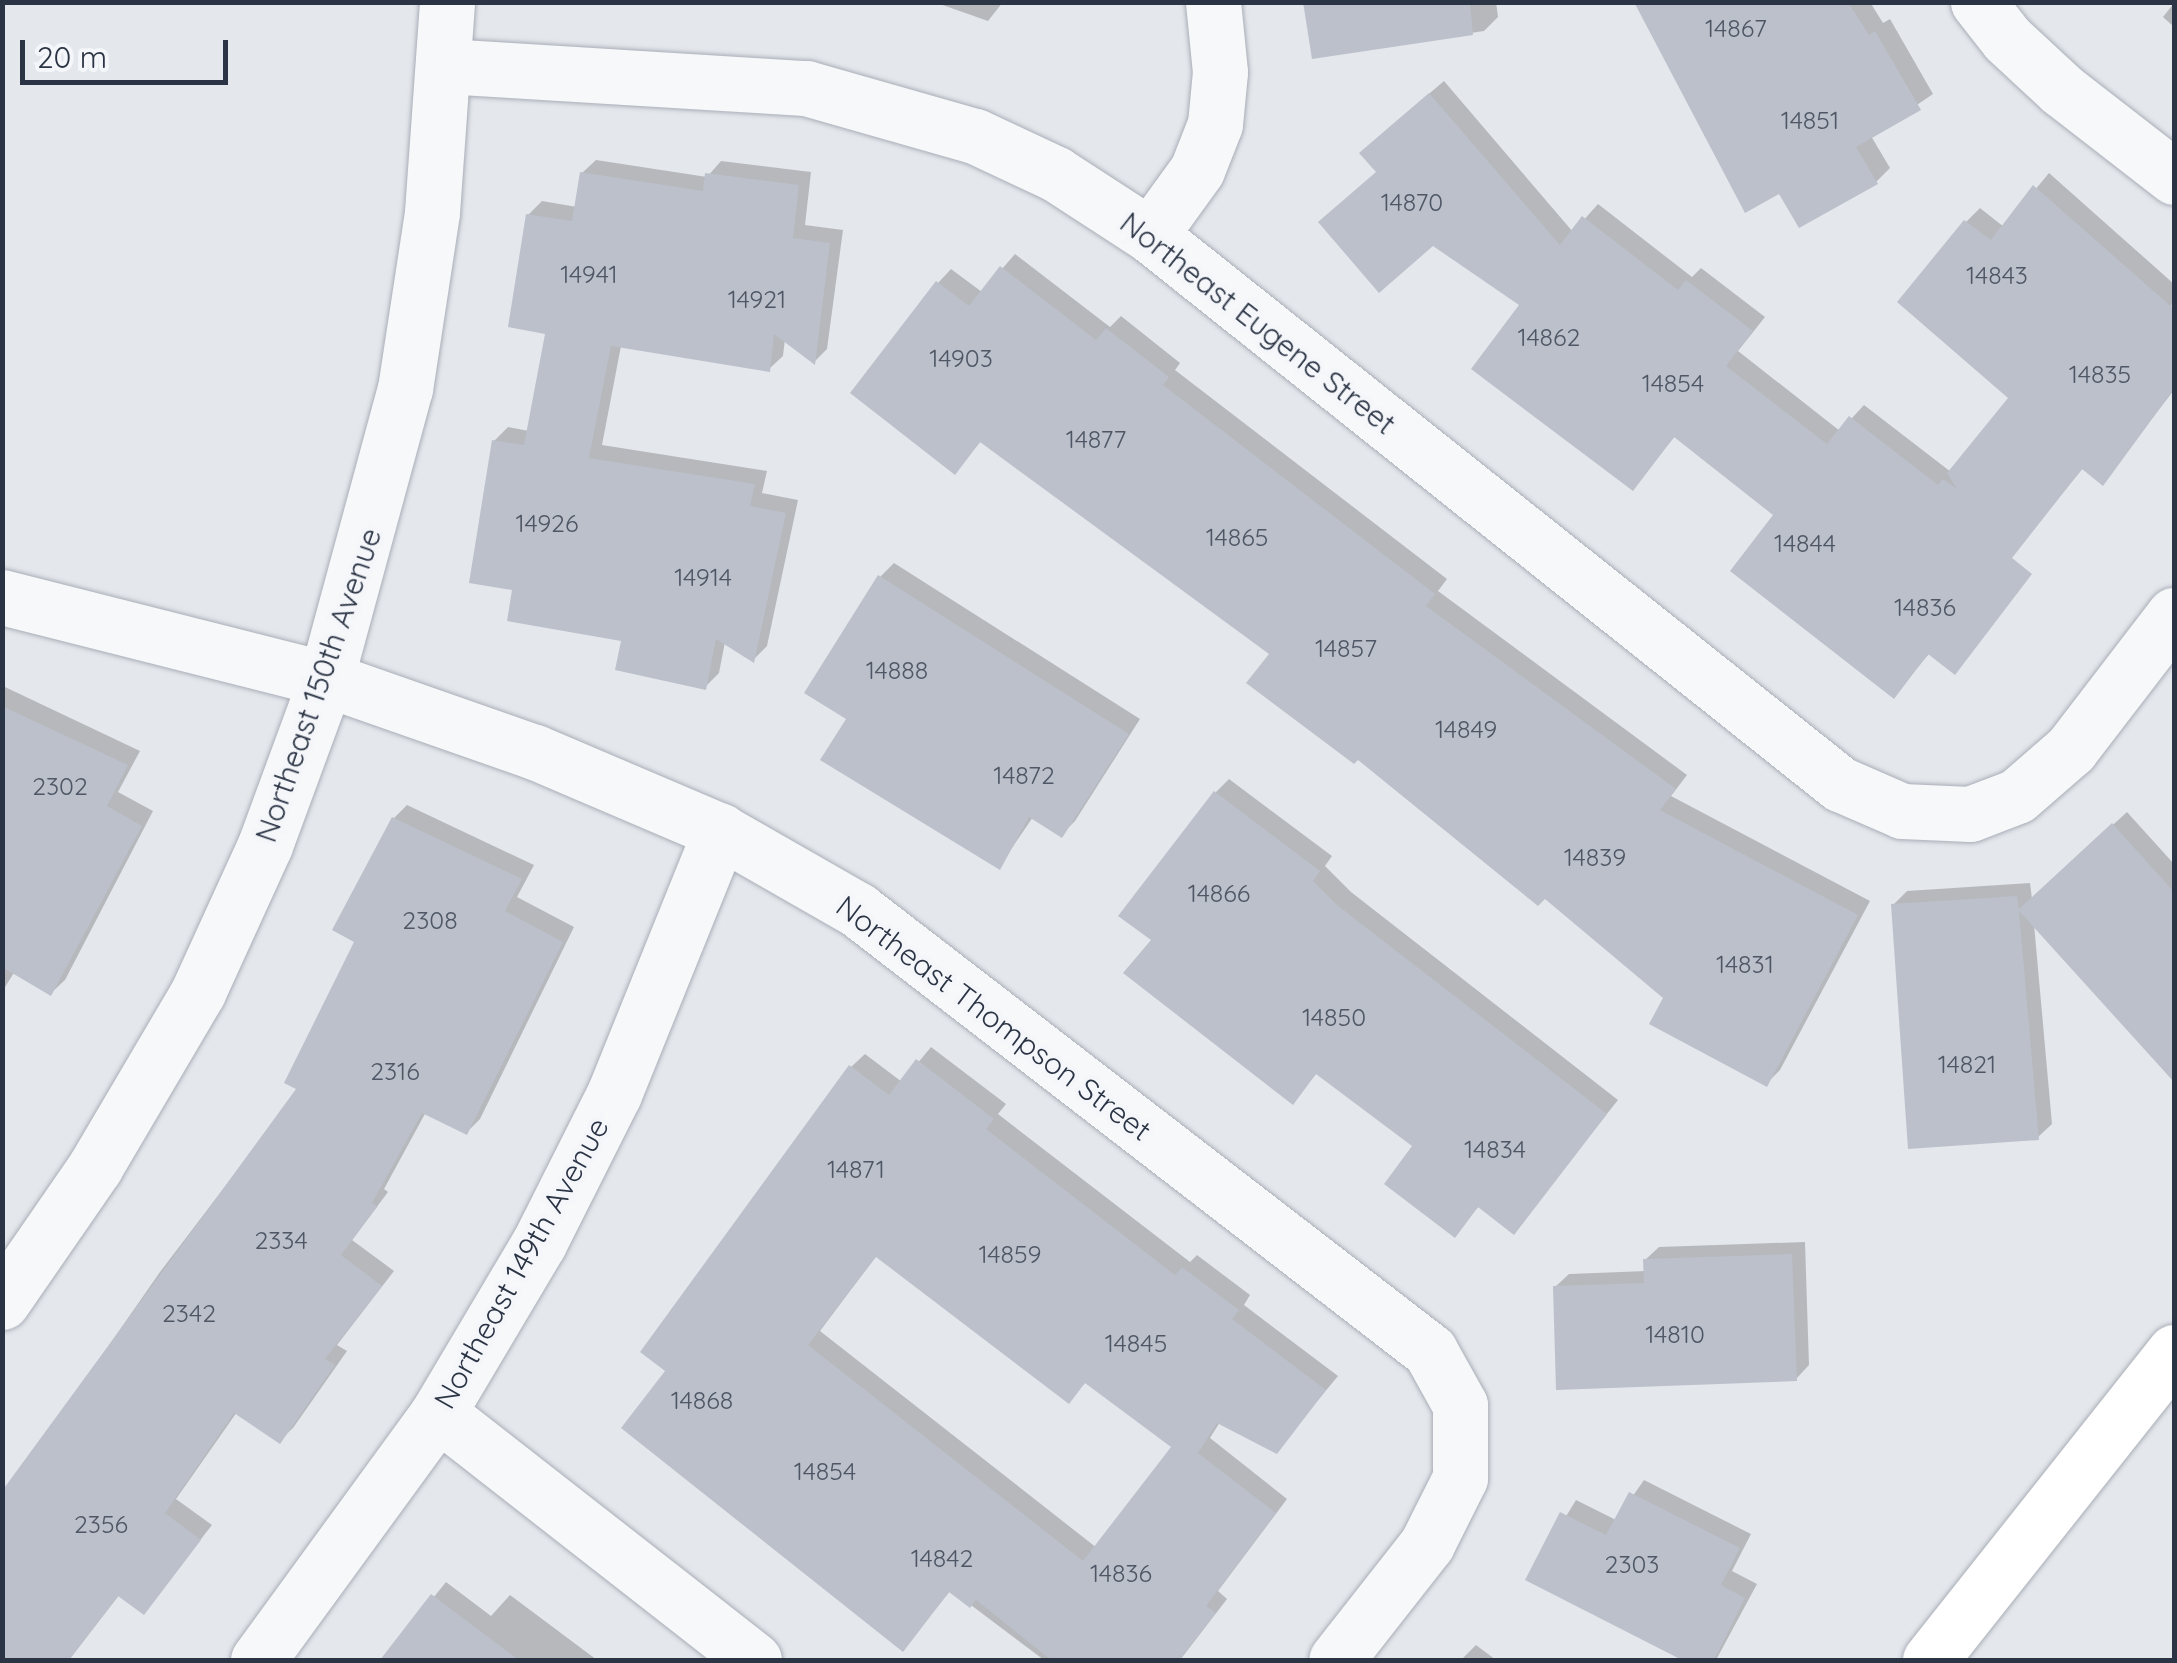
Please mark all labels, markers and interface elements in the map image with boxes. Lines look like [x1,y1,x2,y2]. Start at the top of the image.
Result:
house number: 14867 [1705,13,1767,43]
scale bar [25,20,232,82]
text: 20 m [37,38,107,76]
house number: 14851 [1781,105,1839,135]
house number: 14870 [1381,187,1443,217]
street label: Northeast Eugene Street [1113,204,1403,442]
house number: 14941 [560,259,618,289]
house number: 14843 [1966,260,2028,290]
house number: 14921 [728,284,786,314]
house number: 14862 [1518,322,1580,352]
house number: 14903 [929,343,993,373]
house number: 14835 [2069,359,2131,389]
house number: 14854 [1642,368,1704,398]
house number: 14877 [1066,424,1126,454]
house number: 14926 [516,508,578,538]
house number: 14865 [1206,522,1268,552]
street label: Northeast 150th Avenue [247,523,389,847]
house number: 14844 [1774,528,1836,558]
house number: 14914 [674,562,732,592]
house number: 14836 [1894,592,1956,622]
house number: 14857 [1315,633,1377,663]
house number: 14888 [866,655,928,685]
house number: 14849 [1435,714,1497,744]
house number: 14872 [993,760,1055,790]
house number: 2302 [32,771,88,801]
house number: 14839 [1564,842,1626,872]
house number: 14866 [1188,878,1250,908]
street label: Northeast Thompson Street [829,888,1159,1148]
house number: 2308 [402,905,458,935]
house number: 14831 [1716,949,1774,979]
house number: 14850 [1302,1002,1366,1032]
house number: 14821 [1938,1049,1996,1079]
house number: 2316 [370,1056,420,1086]
street label: Northeast 149th Avenue [426,1111,616,1415]
house number: 14834 [1464,1134,1526,1164]
house number: 14871 [827,1154,885,1184]
house number: 2334 [254,1225,308,1255]
house number: 14859 [978,1239,1042,1269]
house number: 2342 [162,1298,216,1328]
house number: 14810 [1645,1319,1705,1349]
house number: 14845 [1105,1328,1167,1358]
house number: 14868 [671,1385,733,1415]
house number: 14854 [794,1456,856,1486]
house number: 2356 [74,1509,128,1539]
house number: 14842 [911,1543,973,1573]
house number: 2303 [1605,1549,1659,1579]
house number: 14836 [1090,1558,1152,1588]

